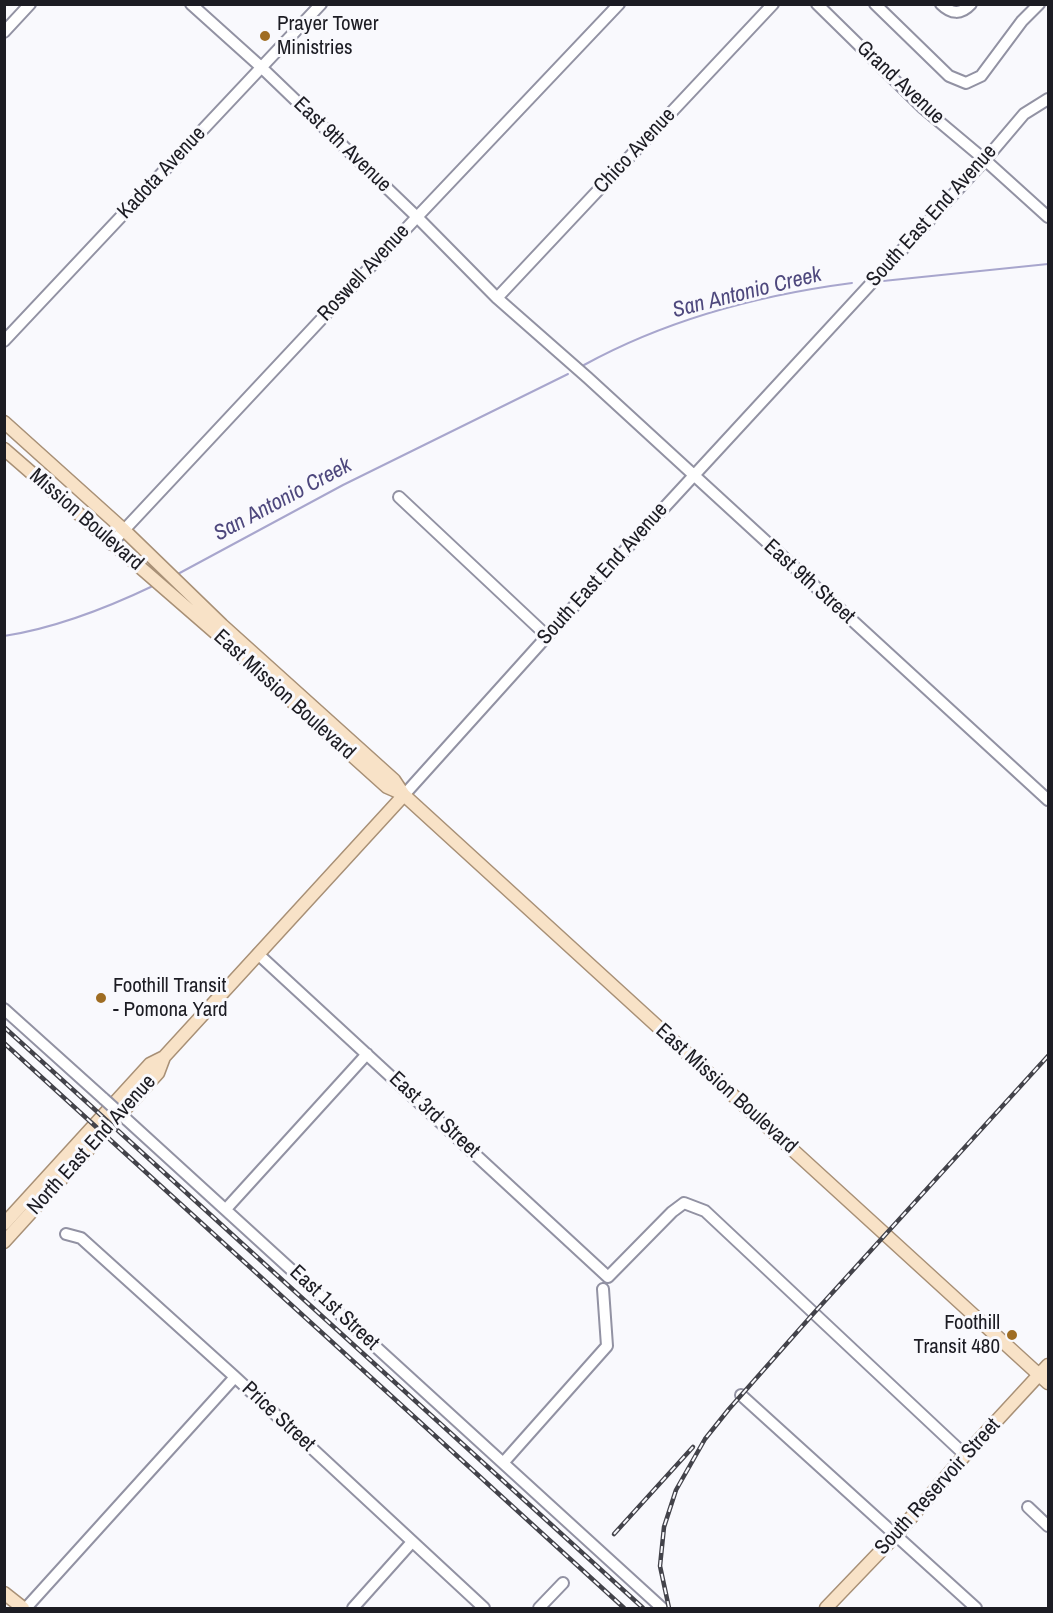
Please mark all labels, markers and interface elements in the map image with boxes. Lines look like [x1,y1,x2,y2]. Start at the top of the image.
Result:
place label: Prayer Tower Ministries [277,11,378,61]
marker: Prayer Tower Ministries [258,29,272,43]
street label: Grand Avenue [851,36,949,130]
street label: East 9th Avenue [288,92,396,198]
street label: Chico Avenue [589,103,681,199]
street label: Kadota Avenue [113,121,211,225]
street label: South East End Avenue [862,140,1002,292]
street label: Roswell Avenue [313,219,415,327]
water label: San Antonio Creek [670,262,824,324]
water label: San Antonio Creek [210,453,356,547]
street label: Mission Boulevard [24,464,148,576]
street label: South East End Avenue [533,498,673,650]
street label: East 9th Street [758,535,860,629]
street label: East Mission Boulevard [208,625,360,765]
place label: Foothill Transit - Pomona Yard [113,973,228,1023]
marker: Foothill Transit - Pomona Yard [94,991,108,1005]
street label: East Mission Boulevard [650,1019,802,1159]
street label: East 3rd Street [383,1067,485,1163]
street label: North East End Avenue [23,1070,161,1220]
street label: East 1st Street [284,1260,384,1356]
place label: Foothill Transit 480 [914,1310,1000,1360]
marker: Foothill Transit 480 [1005,1328,1019,1342]
street label: Price Street [236,1377,320,1457]
street label: South Reservoir Street [870,1413,1006,1561]

